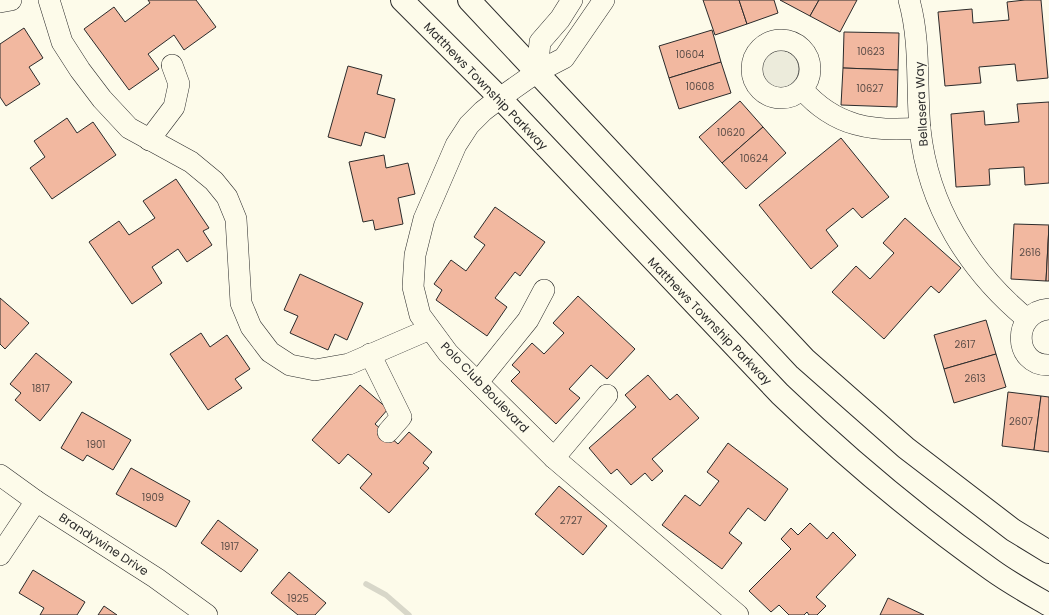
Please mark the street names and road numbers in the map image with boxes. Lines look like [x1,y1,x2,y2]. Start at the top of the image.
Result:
street label: Matthews Township Parkway [420,18,552,154]
street label: Bellasera Way [910,61,932,147]
street label: Matthews Township Parkway [644,253,776,389]
street label: Polo Club Boulevard [437,338,533,436]
street label: Brandywine Drive [56,509,152,579]

